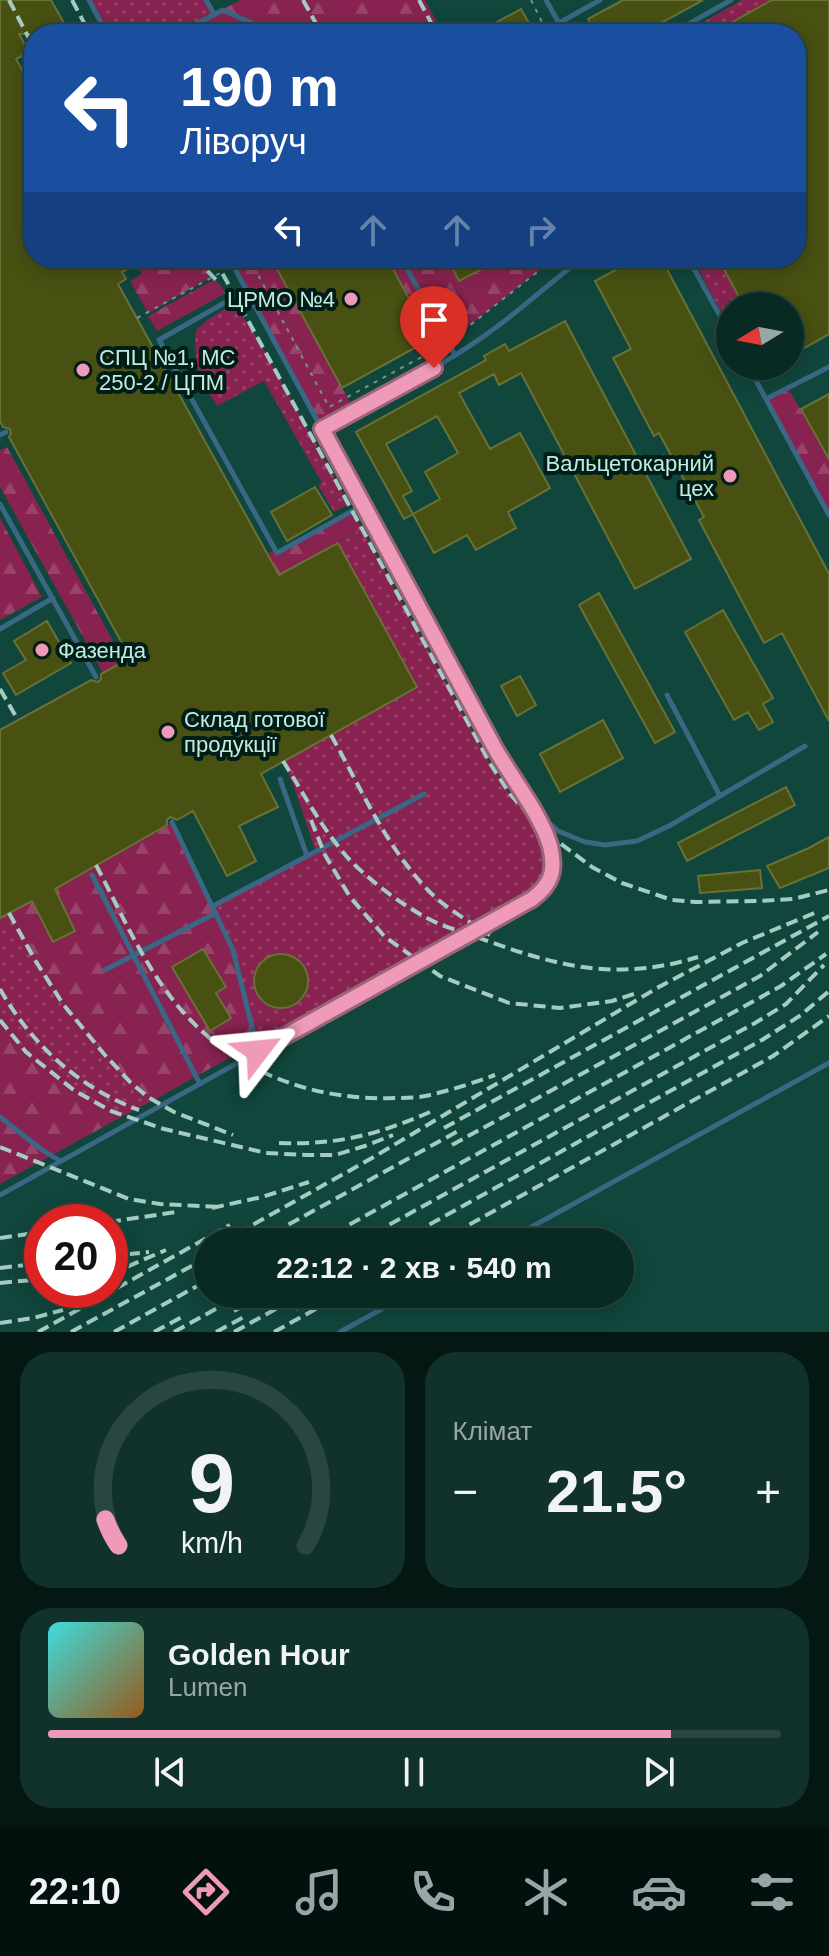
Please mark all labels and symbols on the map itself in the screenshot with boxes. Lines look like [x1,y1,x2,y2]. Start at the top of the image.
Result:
pin [400,286,468,368]
place label: ЦРМО №4 [227,287,335,312]
marker: ЦРМО №4 [342,290,360,308]
north arrow [716,292,804,380]
place label: СПЦ №1, МС 250-2 / ЦПМ [99,345,235,395]
marker: СПЦ №1, МС 250-2 / ЦПМ [74,361,92,379]
place label: Вальцетокарний цех [546,451,714,501]
marker: Вальцетокарний цех [721,467,739,485]
place label: Фазенда [58,638,147,663]
marker: Фазенда [33,641,51,659]
place label: Склад готової продукції [184,707,325,757]
marker: Склад готової продукції [159,723,177,741]
position arrow [216,1009,300,1093]
speed limit sign: 20 [24,1204,128,1308]

